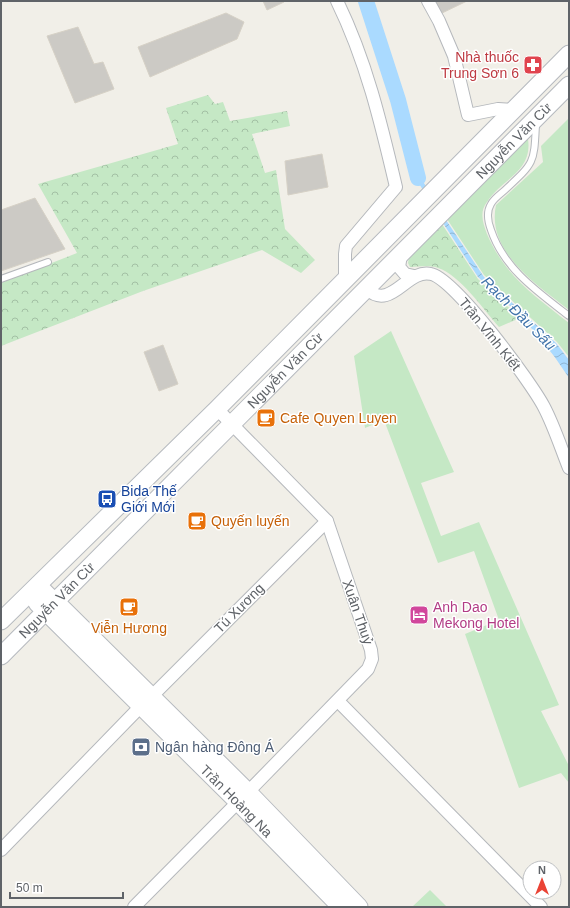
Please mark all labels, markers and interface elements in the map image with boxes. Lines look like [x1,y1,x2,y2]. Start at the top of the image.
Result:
place label: Nhà thuốc Trung Sơn 6 [441,49,519,81]
pharmacy icon: Nhà thuốc Trung Sơn 6 [522,54,544,76]
street label: Nguyễn Văn Cừ [473,99,555,182]
water label: Rạch Đầu Sấu [478,272,560,354]
street label: Trần Vĩnh Kiết [456,294,524,374]
street label: Nguyễn Văn Cừ [244,329,326,412]
cafe icon: Cafe Quyen Luyen [255,407,277,429]
place label: Cafe Quyen Luyen [280,410,397,426]
place label: Bida Thế Giới Mới [121,483,177,515]
bus stop icon: Bida Thế Giới Mới [96,488,118,510]
cafe icon: Quyến luyến [186,510,208,532]
place label: Quyến luyến [211,513,290,529]
street label: Nguyễn Văn Cừ [16,559,98,641]
street label: Xuân Thuỷ [339,577,377,647]
street label: Tú Xương [211,580,267,636]
cafe icon: Viễn Hương [118,596,140,618]
place label: Anh Dao Mekong Hotel [433,599,519,631]
hotel icon: Anh Dao Mekong Hotel [408,604,430,626]
place label: Viễn Hương [91,620,167,636]
bank icon: Ngân hàng Đông Á [130,736,152,758]
place label: Ngân hàng Đông Á [155,739,275,755]
street label: Trần Hoàng Na [197,761,276,840]
north arrow [522,860,562,900]
text: N [538,864,546,876]
scale bar [10,874,123,900]
text: 50 m [16,881,43,895]

